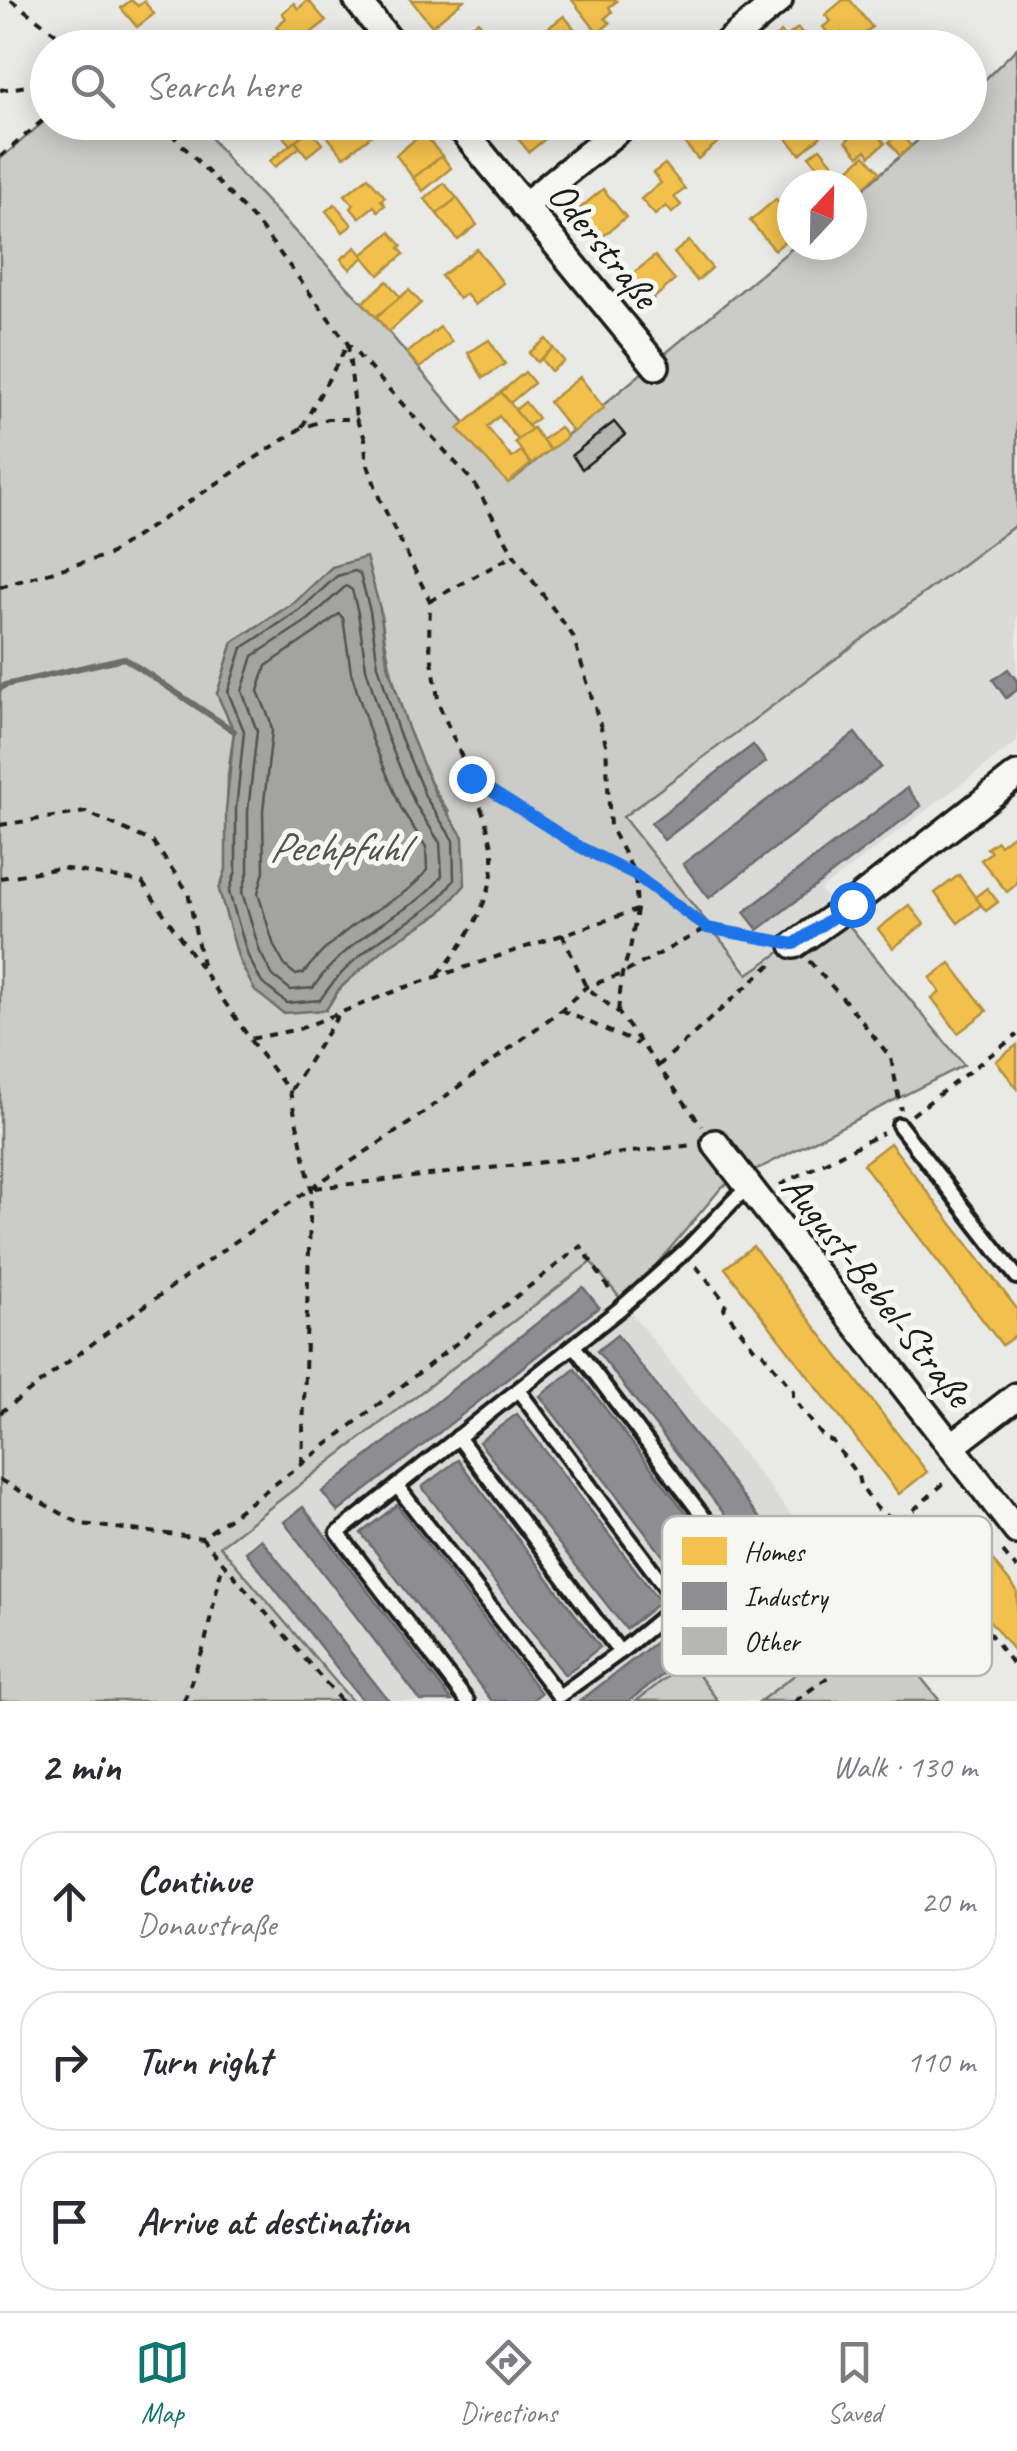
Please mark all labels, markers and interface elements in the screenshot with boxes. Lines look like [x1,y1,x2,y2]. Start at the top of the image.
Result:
search box [30,30,987,140]
icon: search [65,58,120,113]
text: Search here [145,62,300,109]
north arrow [777,170,867,260]
street label: Oderstraße [537,171,671,321]
route end [449,756,495,802]
water label: Pechpfuhl [269,821,418,874]
route start [830,882,876,928]
street label: August-Bebel-Straße [771,1164,985,1419]
legend [662,1516,992,1676]
text: Homes [744,1534,806,1569]
text: Industry [744,1579,830,1614]
text: Other [744,1624,802,1659]
text: 2 min [40,1740,120,1793]
text: Walk · 130 m [833,1746,977,1787]
text: Continue [137,1857,251,1904]
icon: ahead [42,1874,97,1929]
text: 20 m [921,1881,975,1922]
text: Donaustraße [137,1904,276,1945]
icon: right [42,2034,97,2089]
text: Turn right [137,2038,271,2085]
text: 110 m [906,2041,975,2082]
icon: arrive [42,2194,97,2249]
text: Arrive at destination [137,2198,409,2245]
tab: Map [135,2335,190,2430]
tab: Directions [460,2335,557,2430]
tab: Saved [827,2335,882,2430]

